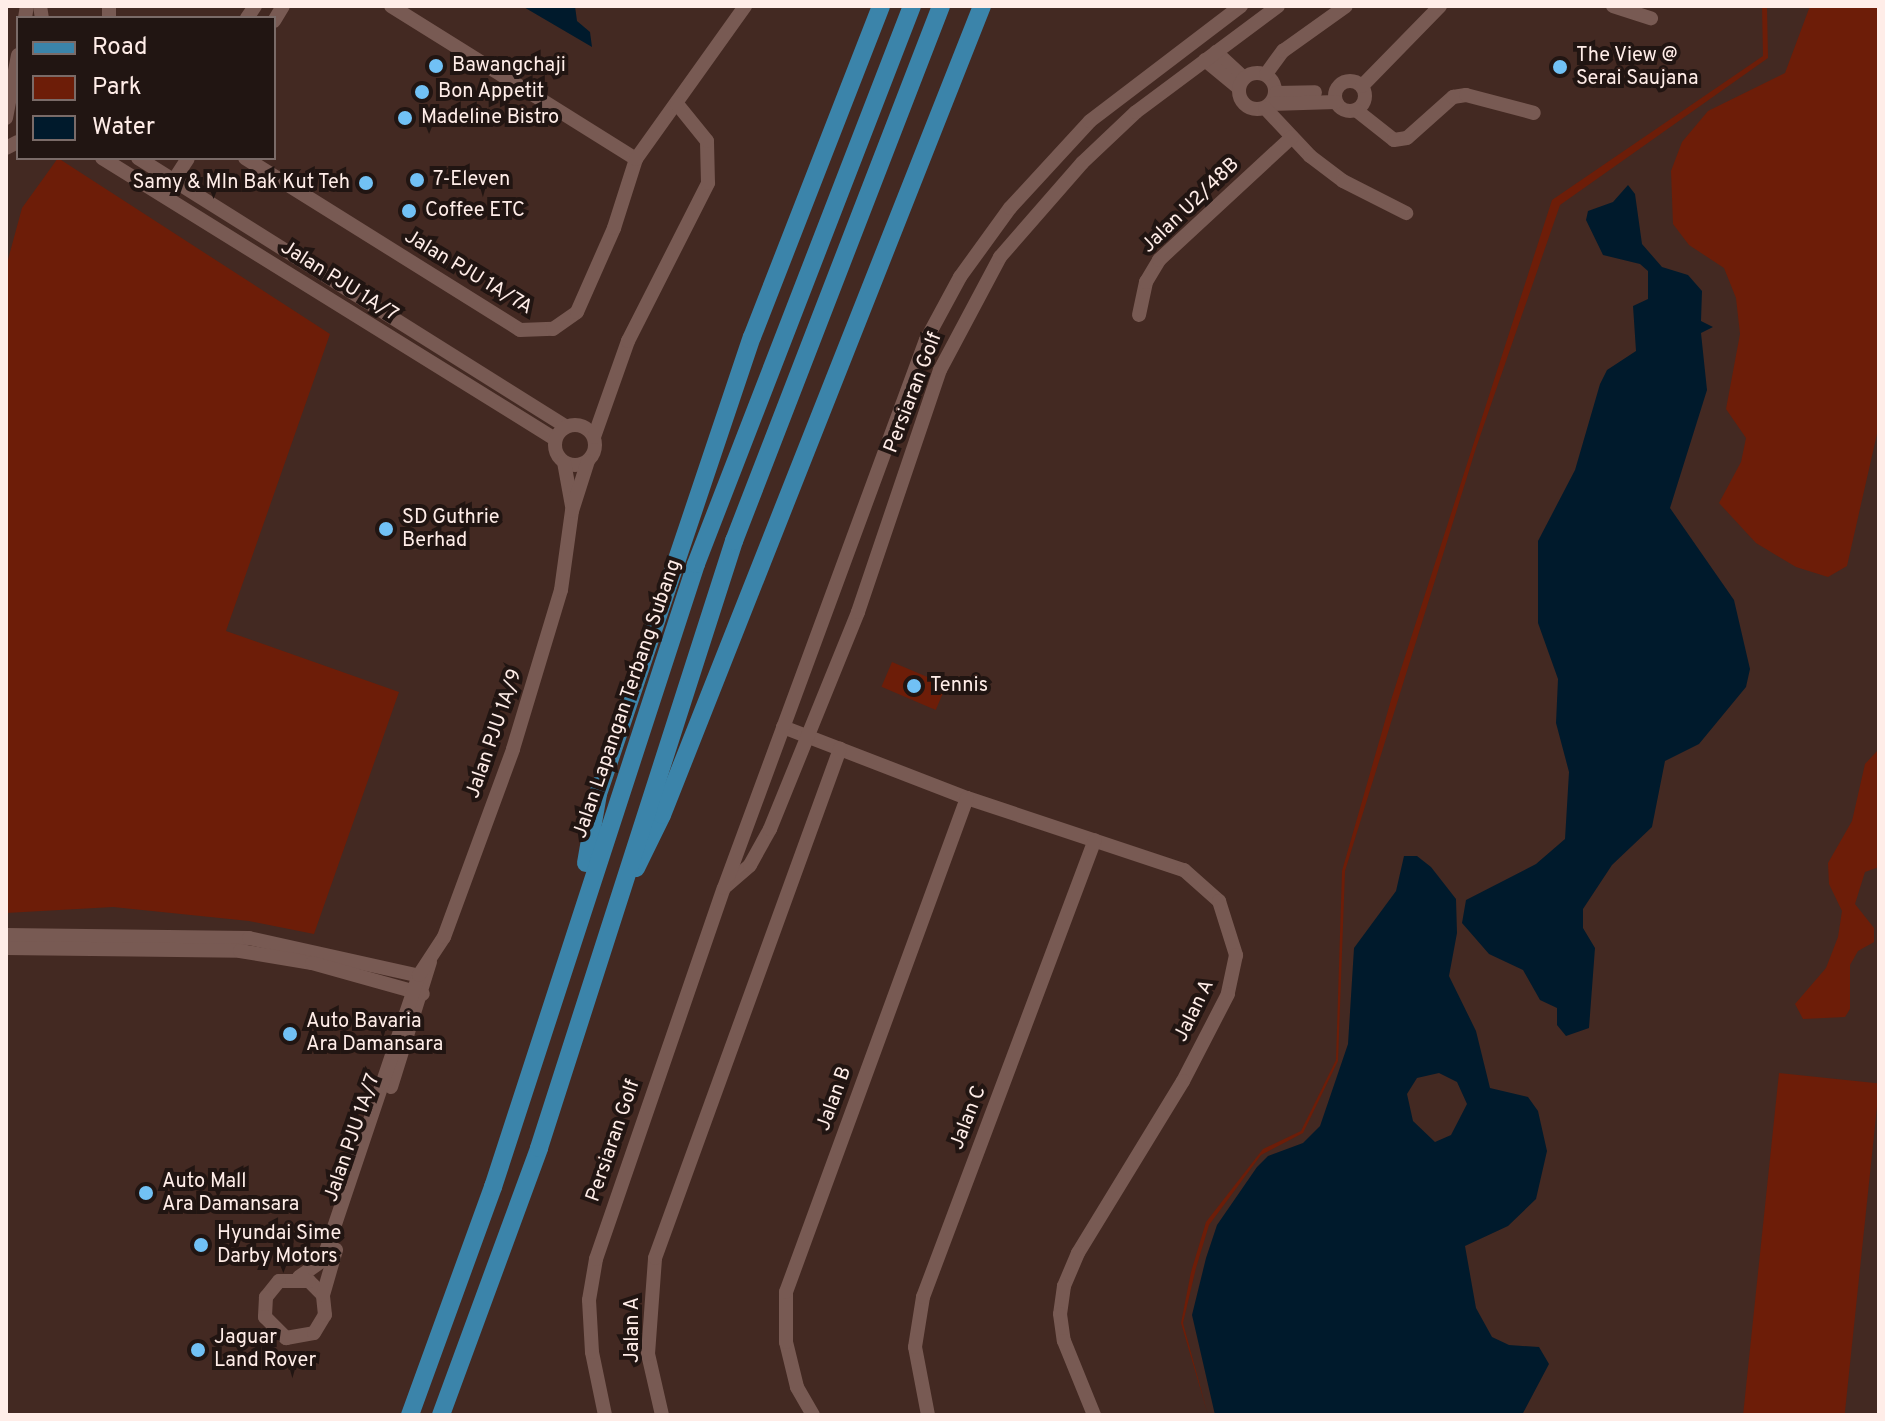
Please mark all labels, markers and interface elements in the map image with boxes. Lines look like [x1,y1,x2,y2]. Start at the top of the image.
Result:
legend [16,16,276,160]
text: Road [92,33,148,63]
place label: The View @ Serai Saujana [1576,44,1698,91]
place label: Bawangchaji [452,54,566,78]
marker: Bawangchaji [427,57,445,75]
marker: The View @ Serai Saujana [1551,58,1569,76]
text: Park [92,73,142,103]
place label: Bon Appetit [438,80,545,104]
marker: Bon Appetit [413,83,431,101]
place label: Madeline Bistro [421,106,559,130]
marker: Madeline Bistro [396,109,414,127]
text: Water [92,113,155,143]
street label: Jalan U2/48B [1137,153,1245,259]
place label: 7-Eleven [433,168,510,192]
place label: Samy & MIn Bak Kut Teh [132,171,350,195]
marker: 7-Eleven [408,171,426,189]
marker: Samy & MIn Bak Kut Teh [357,174,375,192]
place label: Coffee ETC [425,199,525,223]
marker: Coffee ETC [400,202,418,220]
street label: Jalan PJU 1A/7A [400,225,536,321]
street label: Jalan PJU 1A/7 [276,236,402,328]
street label: Persiaran Golf [880,329,948,457]
place label: SD Guthrie Berhad [402,506,500,553]
marker: SD Guthrie Berhad [377,520,395,538]
street label: Jalan Lapangan Terbang Subang [569,556,687,842]
street label: Jalan PJU 1A/9 [462,666,528,802]
place label: Tennis [930,674,988,698]
marker: Tennis [905,677,923,695]
street label: Jalan A [1170,976,1220,1046]
place label: Auto Bavaria Ara Damansara [306,1010,443,1057]
marker: Auto Bavaria Ara Damansara [281,1025,299,1043]
street label: Jalan B [812,1064,858,1134]
street label: Jalan PJU 1A/7 [320,1071,386,1205]
street label: Persiaran Golf [582,1077,646,1205]
street label: Jalan C [946,1083,992,1153]
place label: Auto Mall Ara Damansara [162,1170,299,1217]
marker: Auto Mall Ara Damansara [137,1184,155,1202]
place label: Hyundai Sime Darby Motors [217,1222,341,1269]
marker: Hyundai Sime Darby Motors [192,1236,210,1254]
street label: Jalan A [621,1297,645,1363]
place label: Jaguar Land Rover [214,1326,316,1373]
marker: Jaguar Land Rover [189,1341,207,1359]

